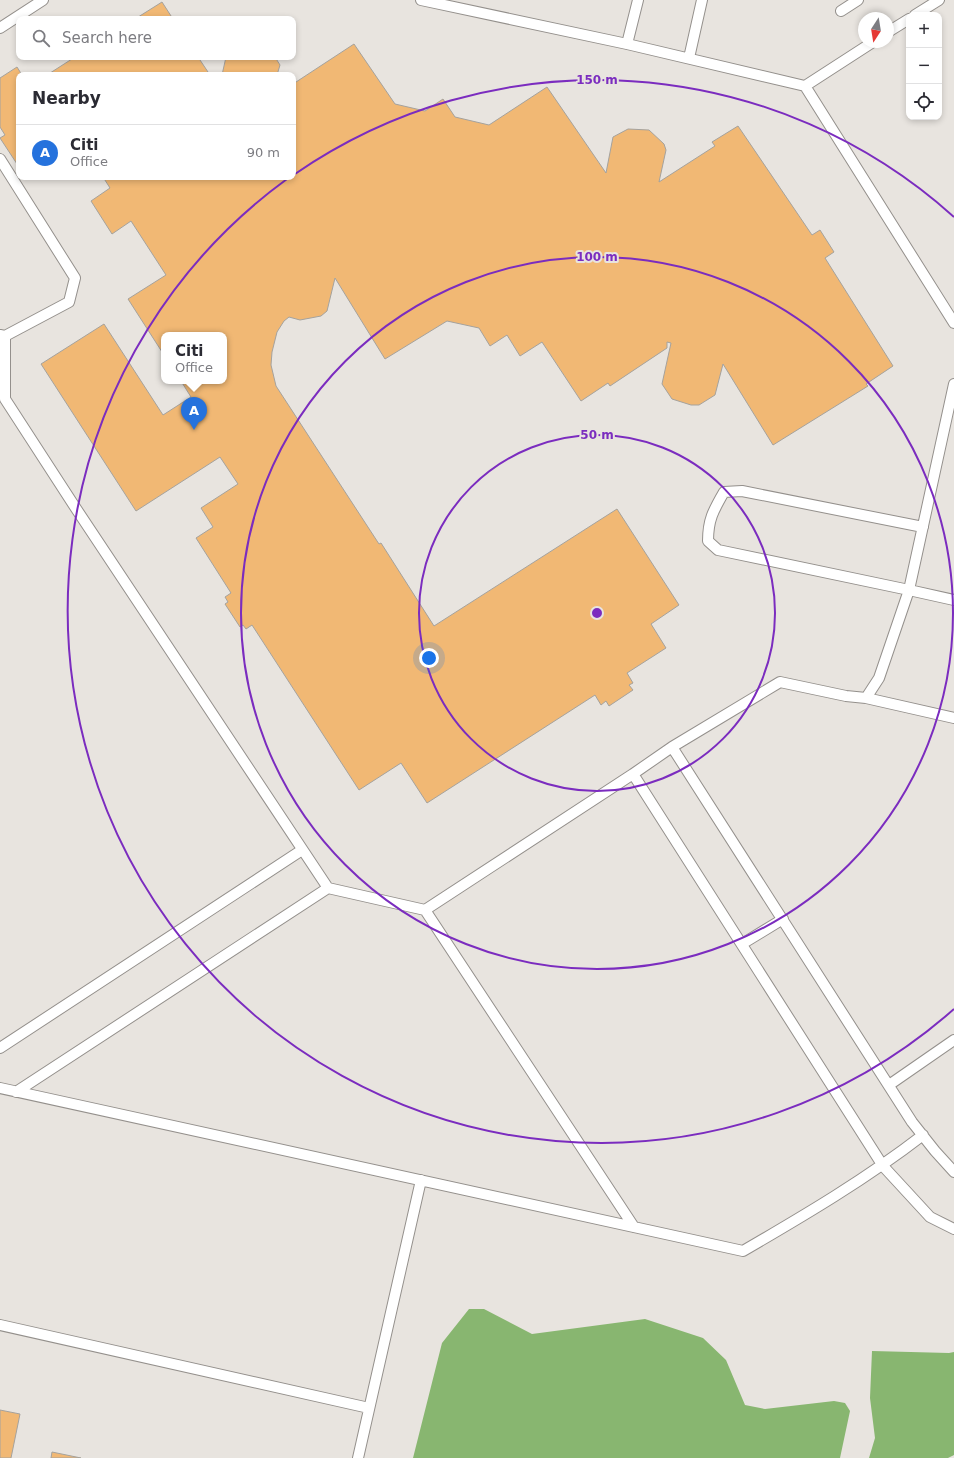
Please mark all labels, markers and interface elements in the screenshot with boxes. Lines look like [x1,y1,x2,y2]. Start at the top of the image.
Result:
north arrow [858,12,894,48]
map controls [906,12,942,120]
button: + [906,12,942,48]
search box [16,16,296,60]
icon: search [30,27,52,49]
text: Search here [62,29,152,47]
button: − [906,48,942,84]
text: 150 m [576,73,618,87]
button: locate [906,84,942,120]
text: Nearby [32,88,101,108]
text: Citi [70,136,98,154]
text: A [40,145,50,160]
text: 90 m [247,145,280,160]
text: Office [70,154,108,169]
text: 100 m [576,250,618,264]
popup [161,332,227,384]
text: Citi [175,342,203,360]
text: Office [175,360,213,375]
pin: A [181,397,207,430]
text: 50 m [580,428,614,442]
centre of rings [590,606,604,620]
your location [419,648,439,668]

